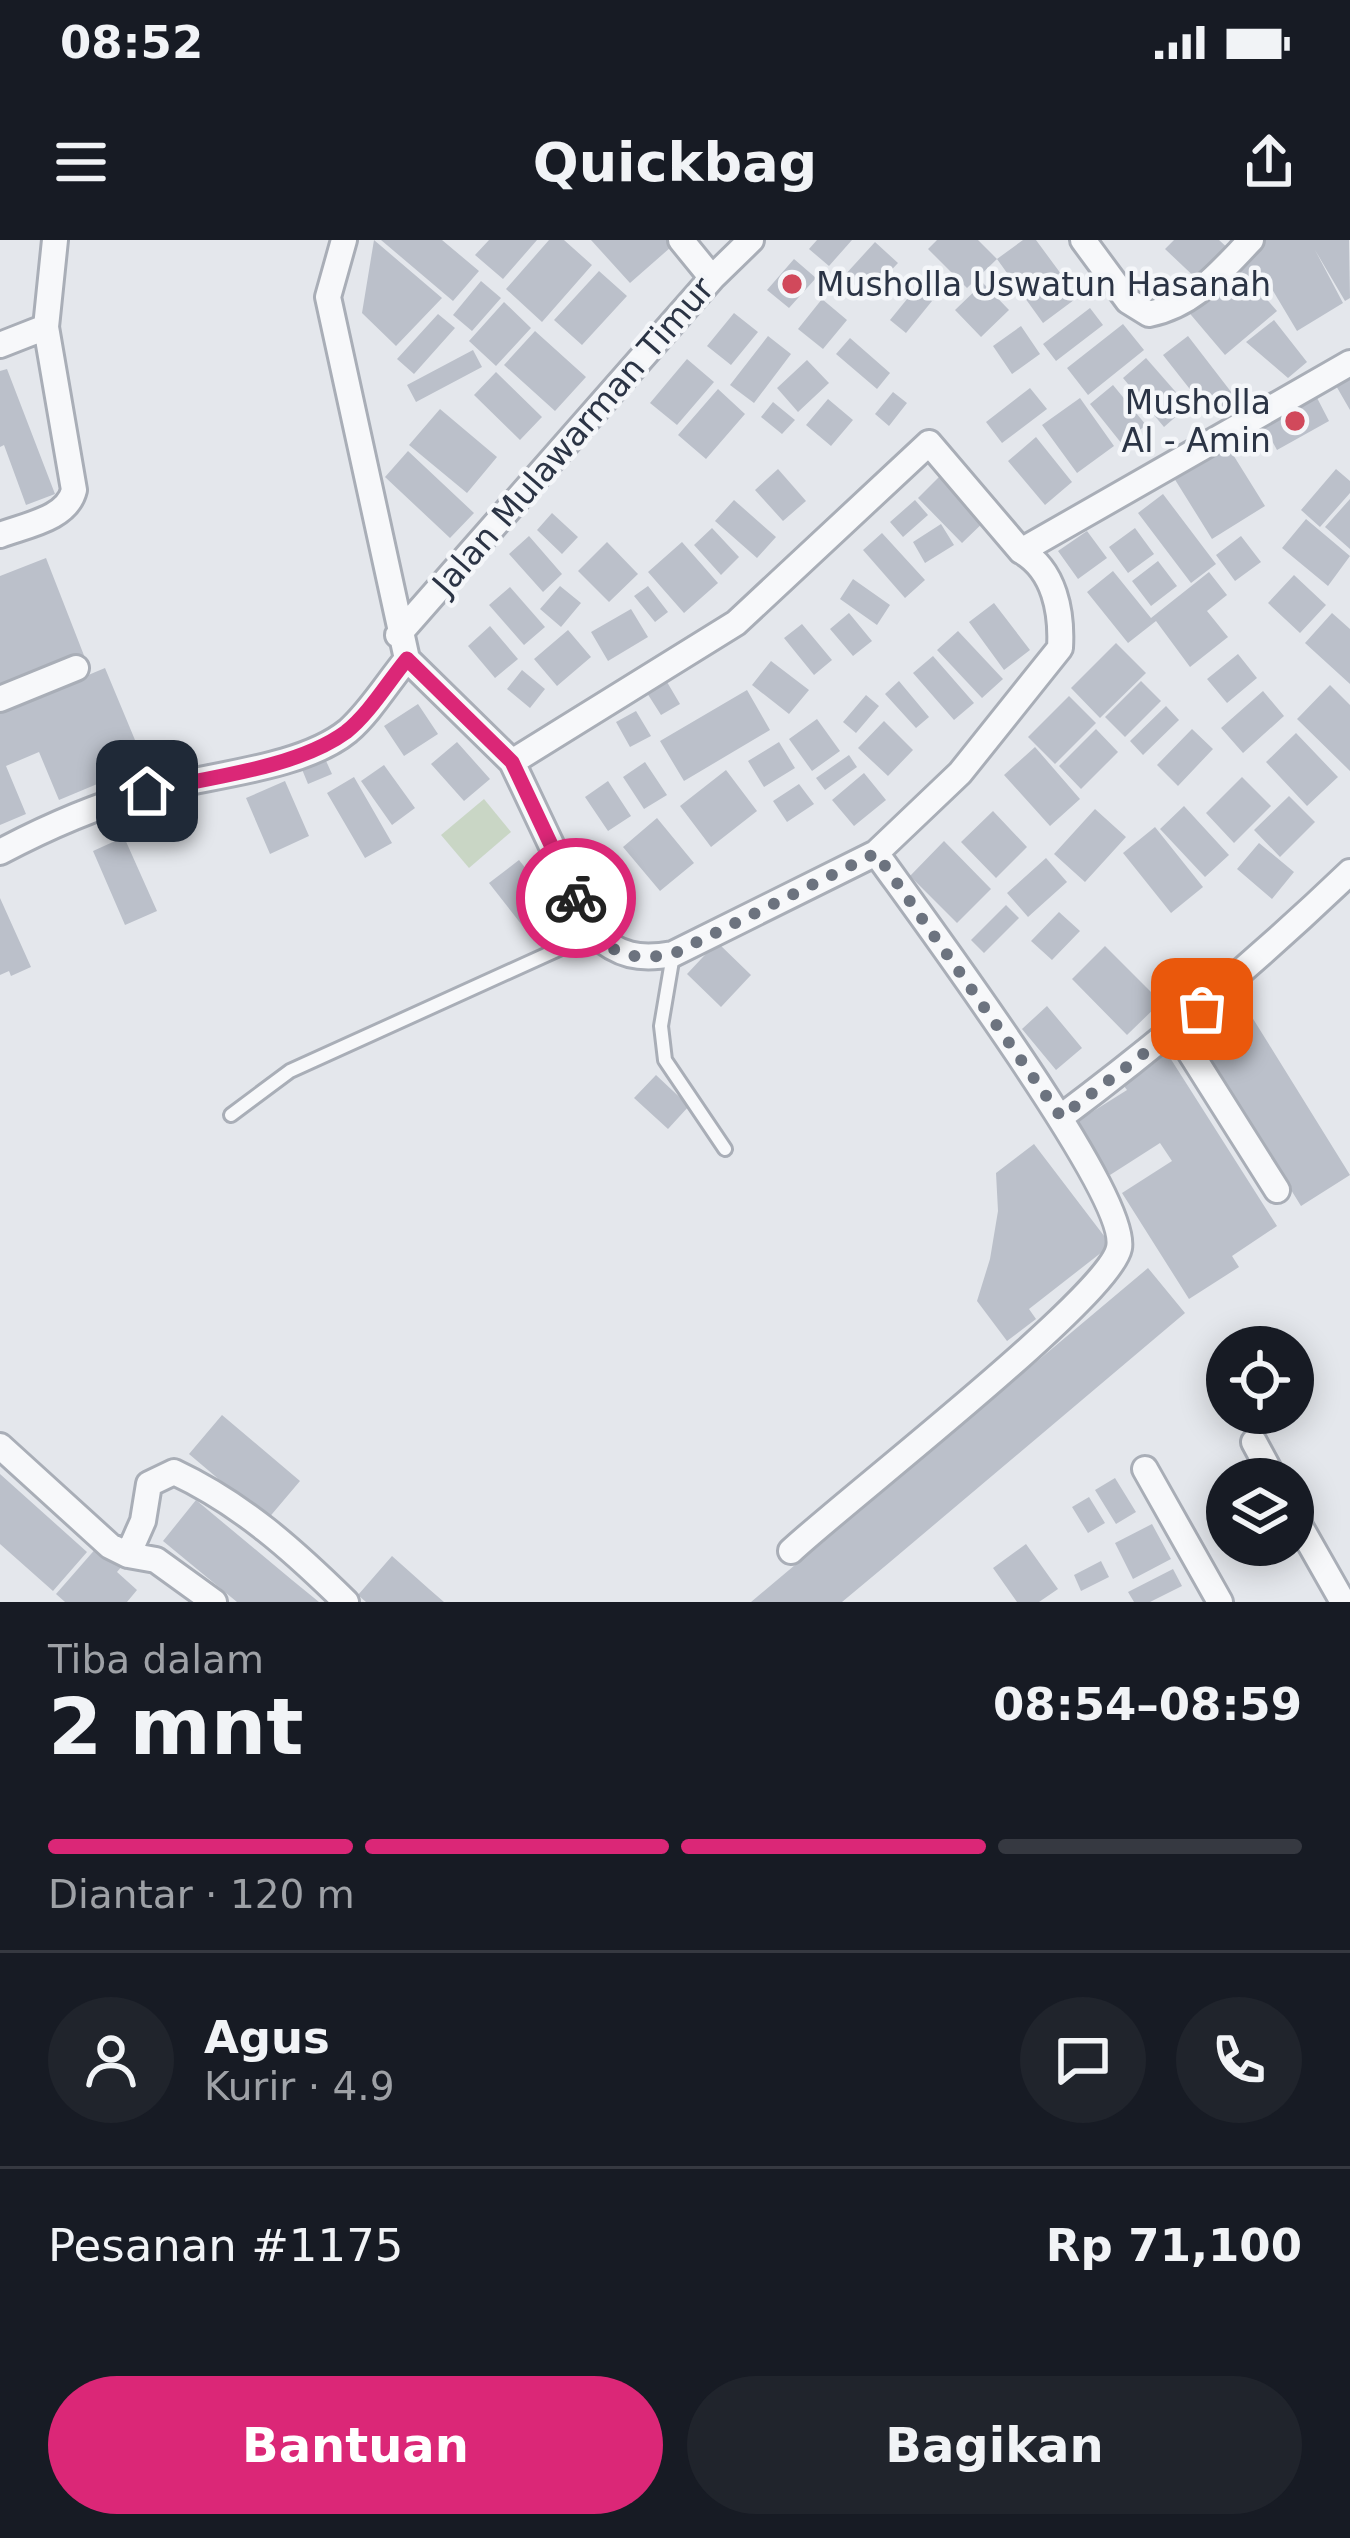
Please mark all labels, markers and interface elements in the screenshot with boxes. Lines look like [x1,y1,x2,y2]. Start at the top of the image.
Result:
text: 08:52 [60,16,203,69]
icon: menu [48,129,114,195]
icon: share [1236,129,1302,195]
text: Quickbag [533,131,817,194]
place label: Musholla Uswatun Hasanah [816,265,1271,304]
street label: Jalan Mulawarman Timur [423,269,722,604]
marker: Musholla Uswatun Hasanah [779,271,805,297]
place label: Musholla Al - Amin [1122,383,1271,460]
marker: Musholla Al - Amin [1282,408,1308,434]
pin [96,740,198,842]
icon: home [114,758,180,824]
courier [516,838,636,958]
icon: bike [543,865,609,931]
pin [1151,958,1253,1060]
icon: bag [1169,976,1235,1042]
map controls [1206,1326,1314,1566]
button: locate [1206,1326,1314,1434]
button: layers [1206,1458,1314,1566]
text: Tiba dalam [48,1637,264,1682]
text: 08:54–08:59 [993,1678,1302,1731]
text: 2 mnt [48,1682,304,1772]
text: Diantar · 120 m [48,1872,355,1917]
button: person [48,1997,174,2123]
button: chat [1020,1997,1146,2123]
button: phone [1176,1997,1302,2123]
text: Agus [204,2011,330,2064]
text: Kurir · 4.9 [204,2064,394,2109]
text: Pesanan #1175 [48,2219,403,2272]
text: Rp 71,100 [1046,2219,1302,2272]
button: Bantuan [48,2376,663,2514]
button: Bagikan [687,2376,1302,2514]

